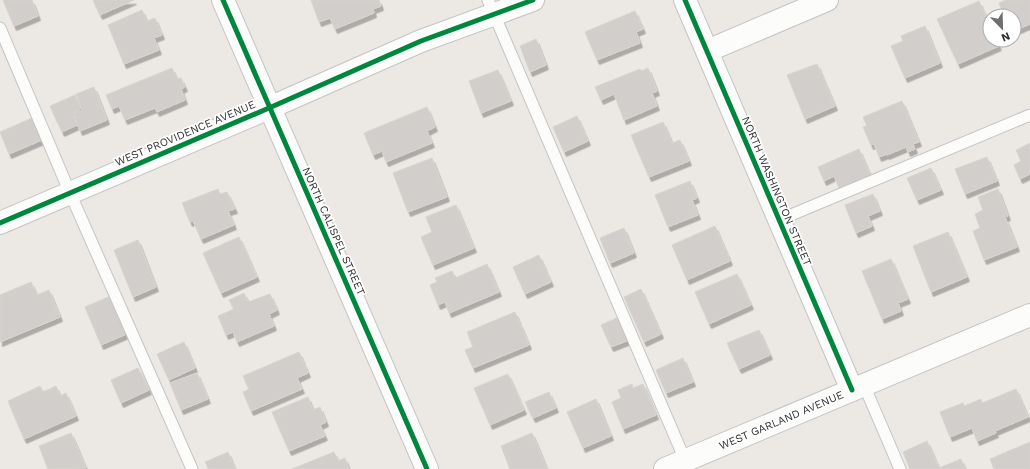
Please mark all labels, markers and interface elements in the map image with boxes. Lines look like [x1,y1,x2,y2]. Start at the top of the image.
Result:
north arrow [982,8,1022,48]
text: N [999,29,1012,44]
street label: WEST PROVIDENCE AVENUE [113,98,257,169]
street label: NORTH WASHINGTON STREET [739,115,814,268]
street label: NORTH CALISPEL STREET [299,165,368,298]
street label: WEST GARLAND AVENUE [717,388,845,453]

